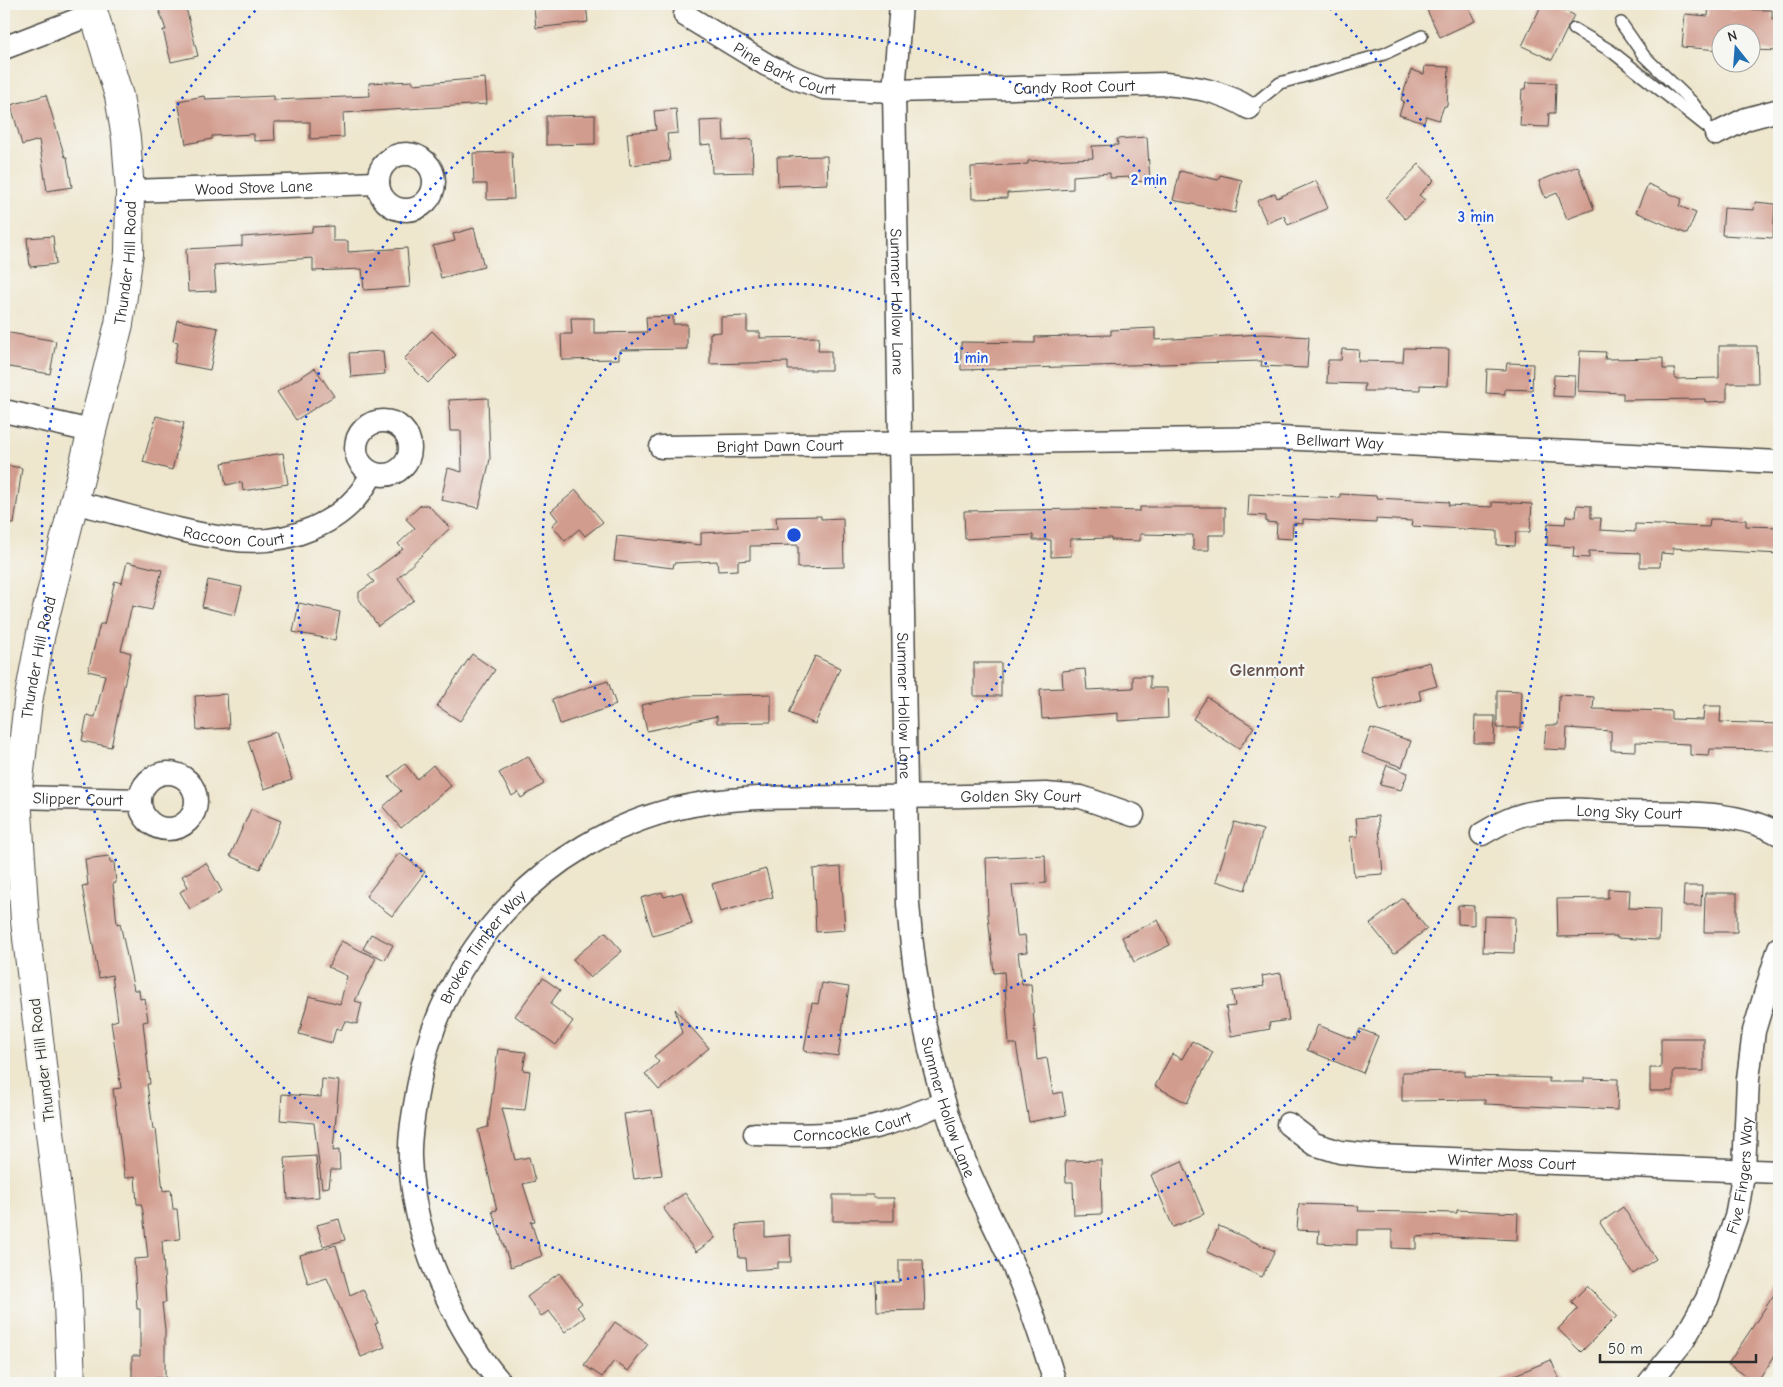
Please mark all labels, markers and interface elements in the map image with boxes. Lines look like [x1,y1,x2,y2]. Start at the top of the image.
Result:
north arrow [1710,22,1760,72]
text: N [1725,27,1739,46]
street label: Pine Bark Court [730,39,836,98]
street label: Candy Root Court [1013,77,1136,98]
text: 2 min [1131,171,1167,189]
street label: Wood Stove Lane [195,177,313,199]
street label: Thunder Hill Road [111,201,140,326]
text: 3 min [1458,208,1494,226]
street label: Summer Hollow Lane [886,228,907,375]
text: 1 min [954,349,988,367]
street label: Bellwart Way [1296,431,1385,453]
street label: Bright Dawn Court [717,436,844,456]
street label: Raccoon Court [181,523,286,551]
centre of rings [785,526,803,544]
street label: Thunder Hill Road [18,595,60,720]
street label: Summer Hollow Lane [893,632,914,779]
district label: Glenmont [1230,660,1306,681]
street label: Golden Sky Court [960,786,1082,807]
street label: Slipper Court [33,789,124,810]
street label: Long Sky Court [1576,802,1682,823]
street label: Broken Timber Way [437,886,530,1007]
street label: Thunder Hill Road [25,997,58,1123]
street label: Summer Hollow Lane [917,1035,979,1180]
street label: Corncockle Court [793,1108,914,1145]
street label: Five Fingers Way [1723,1116,1756,1236]
street label: Winter Moss Court [1447,1151,1576,1174]
scale bar [1600,1332,1757,1364]
text: 50 m [1608,1340,1643,1358]

